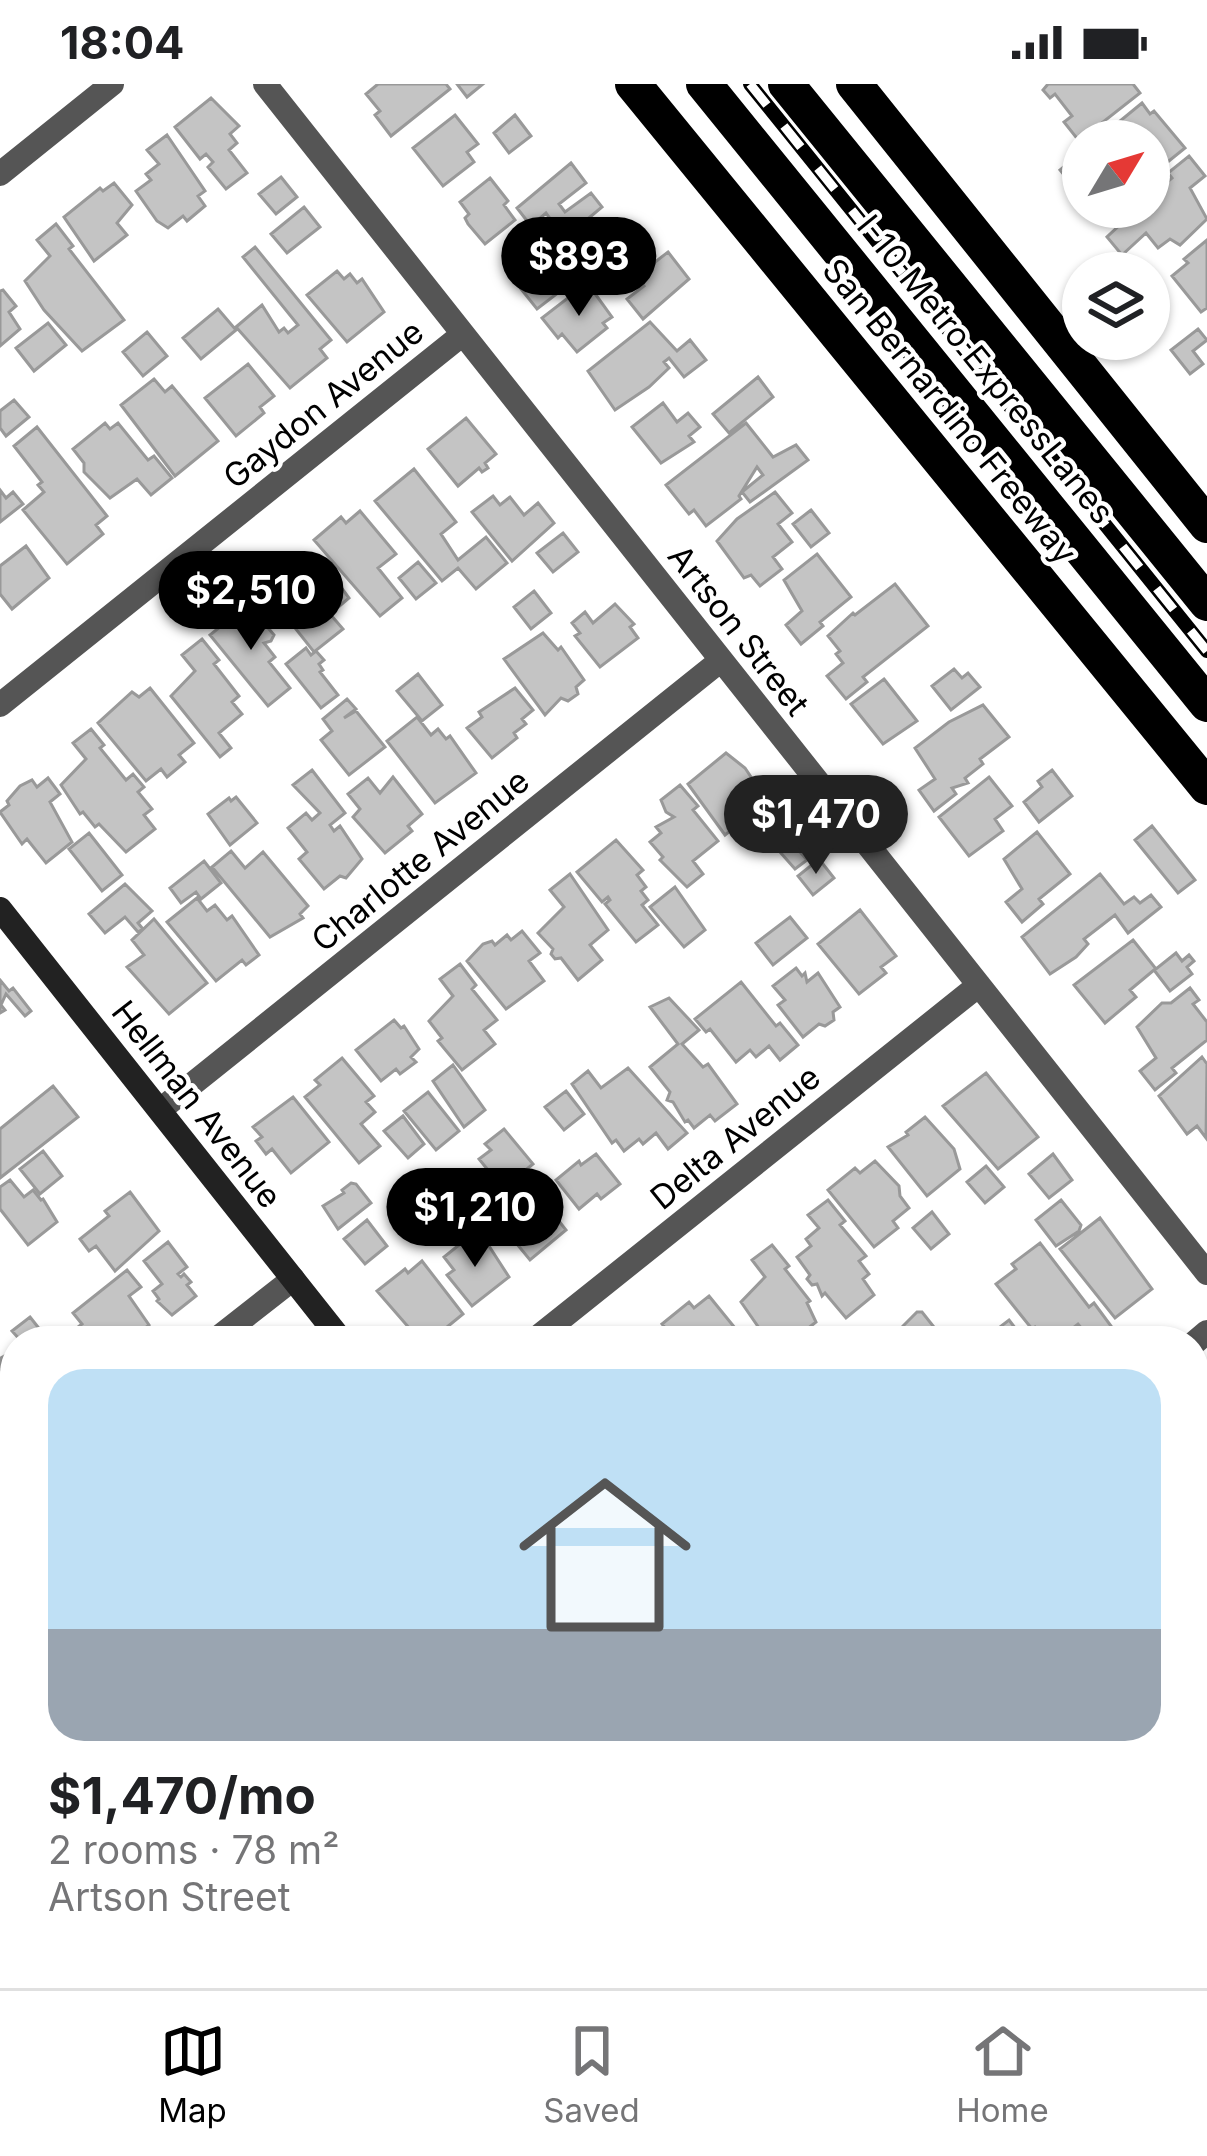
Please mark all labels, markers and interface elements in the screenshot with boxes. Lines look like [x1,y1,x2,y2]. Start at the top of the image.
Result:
text: 18:04 [60,15,185,70]
north arrow [1062,120,1170,228]
map controls [1062,120,1170,360]
street label: I-10 Metro ExpressLanes [849,207,1123,531]
pin: $893 [508,217,650,319]
text: $893 [528,232,630,279]
street label: San Bernardino Freeway [815,250,1085,572]
button: layers [1062,252,1170,360]
street label: Gaydon Avenue [215,311,431,497]
street label: Artson Street [660,537,818,723]
pin: $2,510 [153,551,349,653]
text: $2,510 [186,566,316,613]
street label: Charlotte Avenue [303,760,537,960]
pin: $1,470 [718,775,914,877]
text: $1,470 [751,790,881,837]
street label: Hellman Avenue [104,992,290,1216]
street label: Delta Avenue [642,1057,828,1217]
pin: $1,210 [377,1168,573,1270]
text: $1,210 [413,1183,537,1230]
icon: home [497,1447,713,1663]
text: $1,470/mo [48,1765,316,1826]
text: 2 rooms · 78 m² [48,1826,340,1873]
text: Artson Street [48,1873,291,1920]
tab: Map [158,2018,227,2130]
tab: Saved [543,2018,640,2130]
tab: Home [956,2018,1049,2130]

